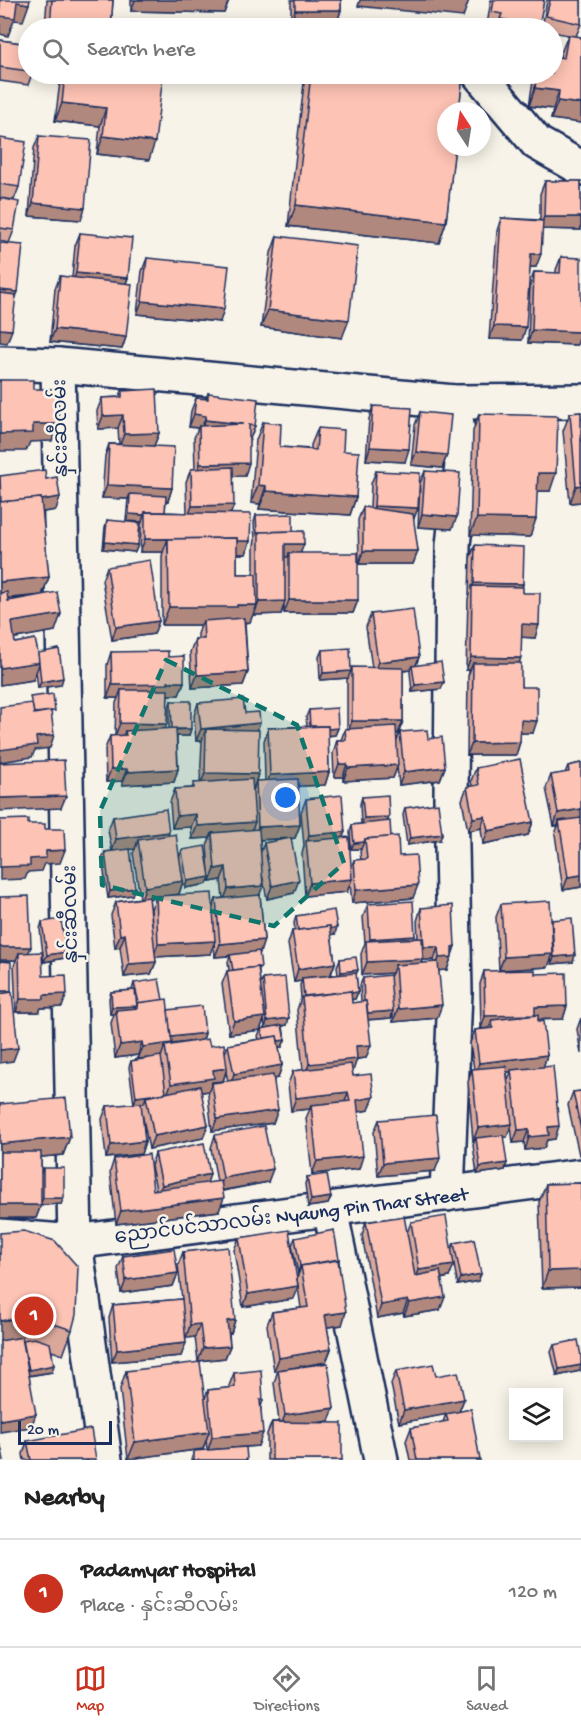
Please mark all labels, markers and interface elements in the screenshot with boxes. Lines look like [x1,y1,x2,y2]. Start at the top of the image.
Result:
search box [18,18,563,84]
icon: search [39,35,72,68]
text: Search here [87,38,195,64]
north arrow [437,102,491,156]
street label: နှင်းဆီလမ်း [44,379,77,477]
your location [271,783,300,812]
street label: နှင်းဆီလမ်း [54,865,87,963]
street label: ညောင်ပင်သာလမ်း Nyaung Pin Thar Street [113,1178,471,1252]
pin: 1 [15,1294,54,1338]
map controls [509,1388,563,1442]
button: layers [509,1388,563,1442]
scale bar [18,1418,112,1446]
text: 20 m [27,1422,59,1441]
text: Nearby [24,1484,105,1515]
text: Padamyar Hospital [81,1559,256,1585]
text: 1 [39,1582,48,1605]
text: 120 m [509,1582,557,1605]
text: Place · နှင်းဆီလမ်း [81,1596,238,1619]
tab: Map [74,1662,107,1717]
tab: Directions [254,1662,319,1717]
tab: Saved [466,1662,507,1717]

